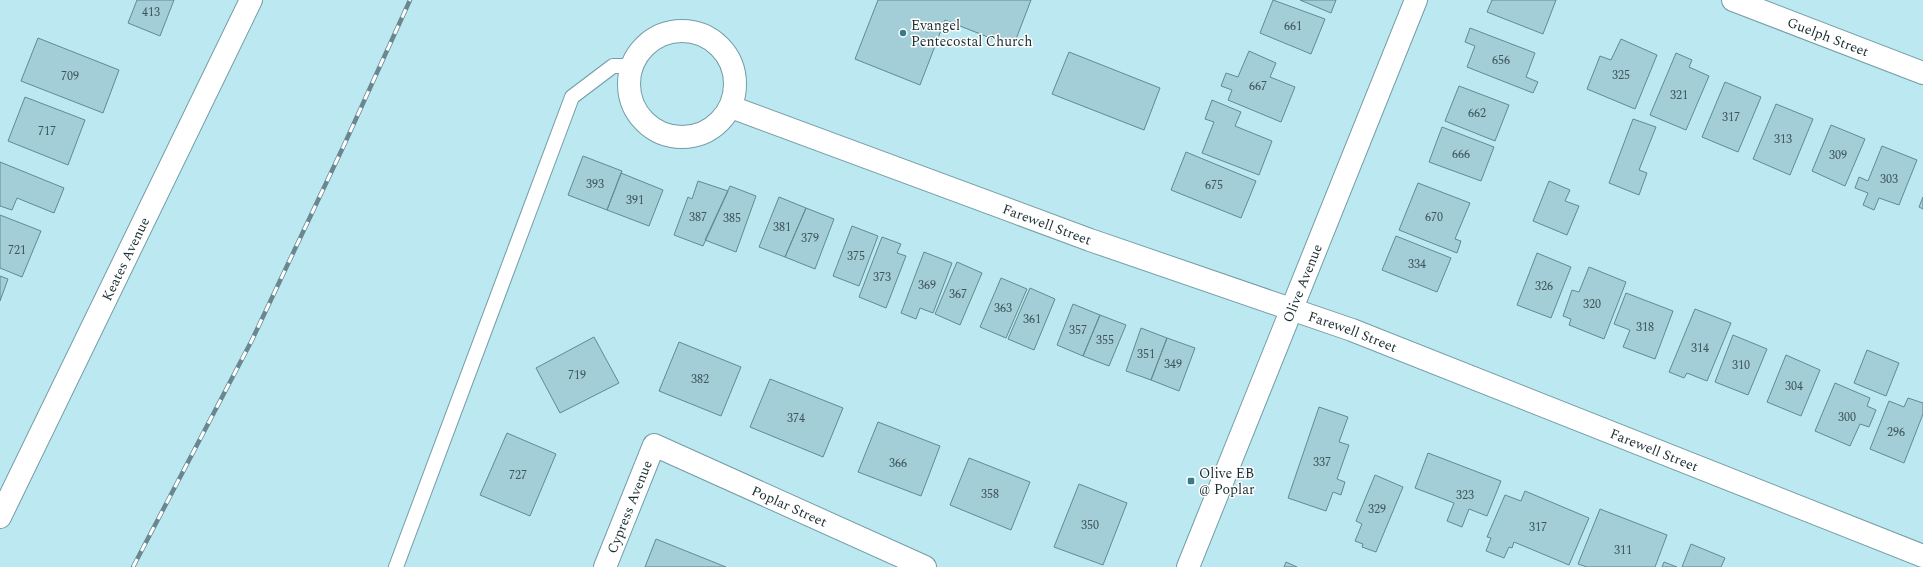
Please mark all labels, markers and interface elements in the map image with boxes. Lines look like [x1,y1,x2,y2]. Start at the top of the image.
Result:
house number: 413 [142,3,160,22]
street label: Guelph Street [1784,11,1872,62]
place label: Evangel Pentecostal Church [911,15,1032,52]
house number: 661 [1284,17,1302,36]
marker: Evangel Pentecostal Church [898,28,908,38]
house number: 656 [1492,51,1510,70]
house number: 325 [1612,66,1630,85]
house number: 709 [61,67,79,86]
house number: 667 [1249,77,1267,96]
house number: 321 [1670,86,1688,105]
house number: 662 [1468,104,1486,123]
house number: 317 [1722,108,1740,127]
house number: 717 [38,122,56,141]
house number: 313 [1774,130,1792,149]
house number: 666 [1452,145,1470,164]
house number: 309 [1829,146,1847,165]
house number: 303 [1880,170,1898,189]
house number: 393 [586,175,604,194]
house number: 675 [1205,176,1223,195]
house number: 391 [626,191,644,210]
street label: Farewell Street [1000,198,1094,250]
house number: 387 [689,208,707,227]
house number: 670 [1425,208,1443,227]
house number: 385 [723,209,741,228]
street label: Keates Avenue [96,213,155,304]
house number: 381 [773,218,791,237]
house number: 379 [801,229,819,248]
street label: Olive Avenue [1277,240,1327,326]
house number: 721 [8,241,26,260]
house number: 375 [847,247,865,266]
house number: 334 [1408,255,1426,274]
house number: 373 [873,268,891,287]
house number: 369 [918,276,936,295]
house number: 326 [1535,277,1553,296]
house number: 367 [949,285,967,304]
house number: 320 [1583,295,1601,314]
house number: 363 [994,299,1012,318]
street label: Farewell Street [1305,305,1400,357]
house number: 361 [1023,310,1041,329]
house number: 318 [1636,318,1654,337]
house number: 357 [1069,321,1087,340]
house number: 355 [1096,331,1114,350]
house number: 314 [1691,339,1709,358]
house number: 351 [1137,345,1155,364]
house number: 349 [1164,355,1182,374]
house number: 310 [1732,356,1750,375]
house number: 719 [568,366,586,385]
house number: 382 [691,370,709,389]
house number: 304 [1785,377,1803,396]
house number: 300 [1838,408,1856,427]
house number: 374 [787,409,805,428]
street label: Farewell Street [1607,423,1702,477]
house number: 296 [1887,423,1905,442]
house number: 337 [1313,453,1331,472]
house number: 366 [889,454,907,473]
street label: Cypress Avenue [601,457,657,557]
place label: Olive EB @ Poplar [1199,463,1255,500]
house number: 727 [509,466,527,485]
marker: Olive EB @ Poplar [1186,476,1196,486]
street label: Poplar Street [748,480,831,532]
house number: 358 [981,485,999,504]
house number: 323 [1456,486,1474,505]
house number: 329 [1368,500,1386,519]
house number: 350 [1081,516,1099,535]
house number: 317 [1529,518,1547,537]
house number: 311 [1614,541,1632,560]

